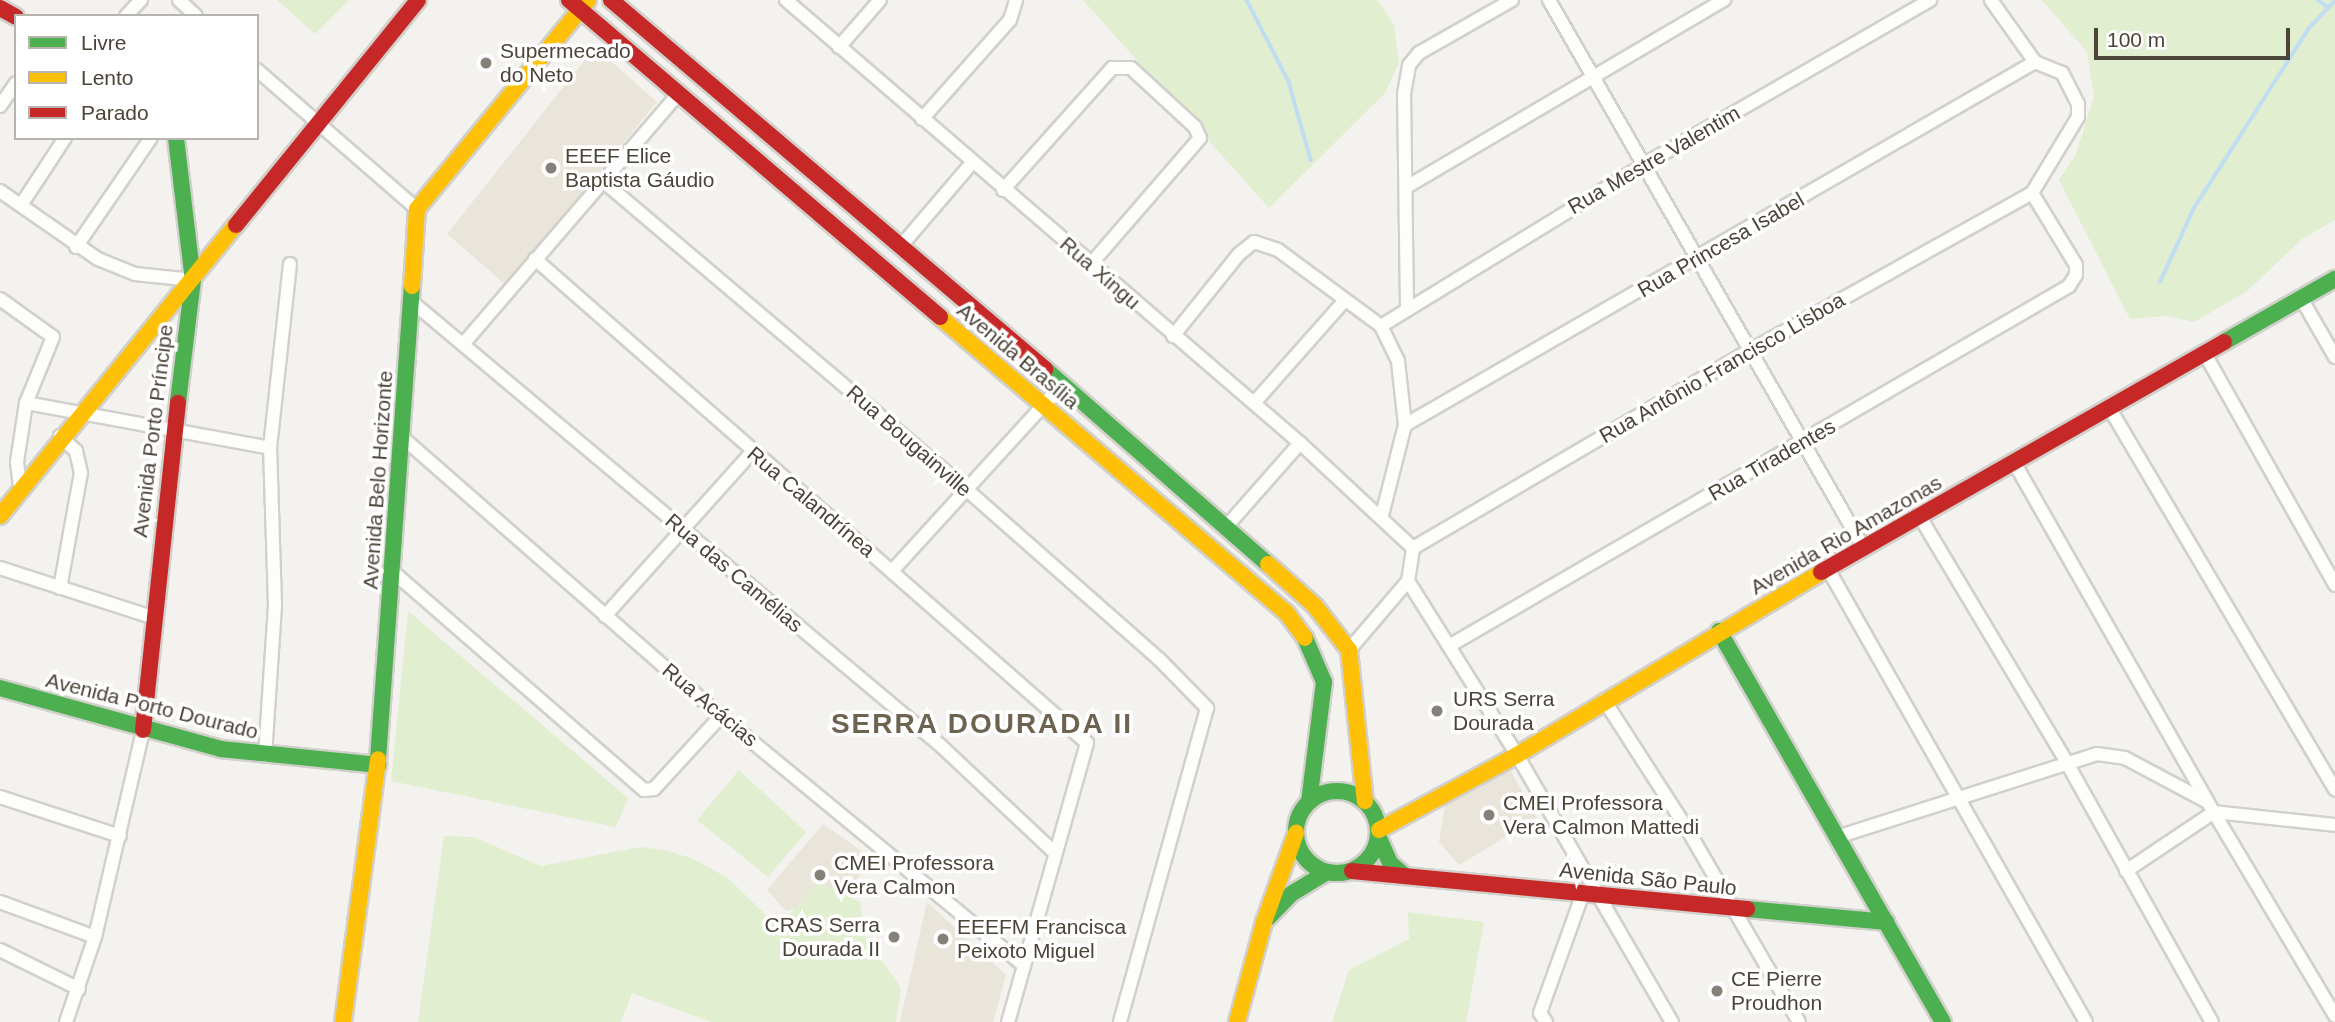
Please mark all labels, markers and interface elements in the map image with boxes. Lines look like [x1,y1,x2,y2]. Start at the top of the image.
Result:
legend [14,14,259,140]
scale bar [2097,14,2293,58]
text: 100 m [2107,28,2165,51]
text: Livre [81,31,127,54]
place label: Supermecado do Neto [500,38,631,88]
marker: Supermecado do Neto [478,55,494,71]
text: Lento [81,66,134,89]
street label: Rua Mestre Valentim [1563,100,1745,220]
text: Parado [81,101,149,124]
place label: EEEF Elice Baptista Gáudio [565,143,714,193]
marker: EEEF Elice Baptista Gáudio [543,160,559,176]
street label: Rua Princesa Isabel [1633,187,1809,303]
street label: Rua Xingu [1055,231,1145,315]
street label: Rua Antônio Francisco Lisboa [1594,287,1850,449]
street label: Avenida Brasília [952,298,1084,414]
street label: Avenida Porto Príncipe [127,323,179,539]
street label: Avenida Belo Horizonte [358,370,398,590]
street label: Rua Bougainville [841,380,977,502]
street label: Rua Tiradentes [1704,413,1840,507]
street label: Rua Calandrínea [742,441,880,563]
street label: Avenida Rio Amazonas [1745,470,1947,600]
street label: Rua das Camélias [660,508,808,638]
street label: Rua Acácias [657,657,763,753]
street label: Avenida Porto Dourado [43,667,261,745]
place label: URS Serra Dourada [1453,686,1555,736]
marker: URS Serra Dourada [1427,701,1447,721]
district label: SERRA DOURADA II [832,707,1132,741]
place label: CMEI Professora Vera Calmon Mattedi [1503,790,1699,840]
marker: CMEI Professora Vera Calmon Mattedi [1481,807,1497,823]
place label: CMEI Professora Vera Calmon [834,850,994,900]
street label: Avenida São Paulo [1558,857,1738,901]
marker: CMEI Professora Vera Calmon [812,867,828,883]
place label: CRAS Serra Dourada II [764,912,880,962]
place label: EEEFM Francisca Peixoto Miguel [957,914,1126,964]
marker: CRAS Serra Dourada II [886,929,902,945]
marker: EEEFM Francisca Peixoto Miguel [935,931,951,947]
place label: CE Pierre Proudhon [1731,966,1822,1016]
marker: CE Pierre Proudhon [1709,983,1725,999]

